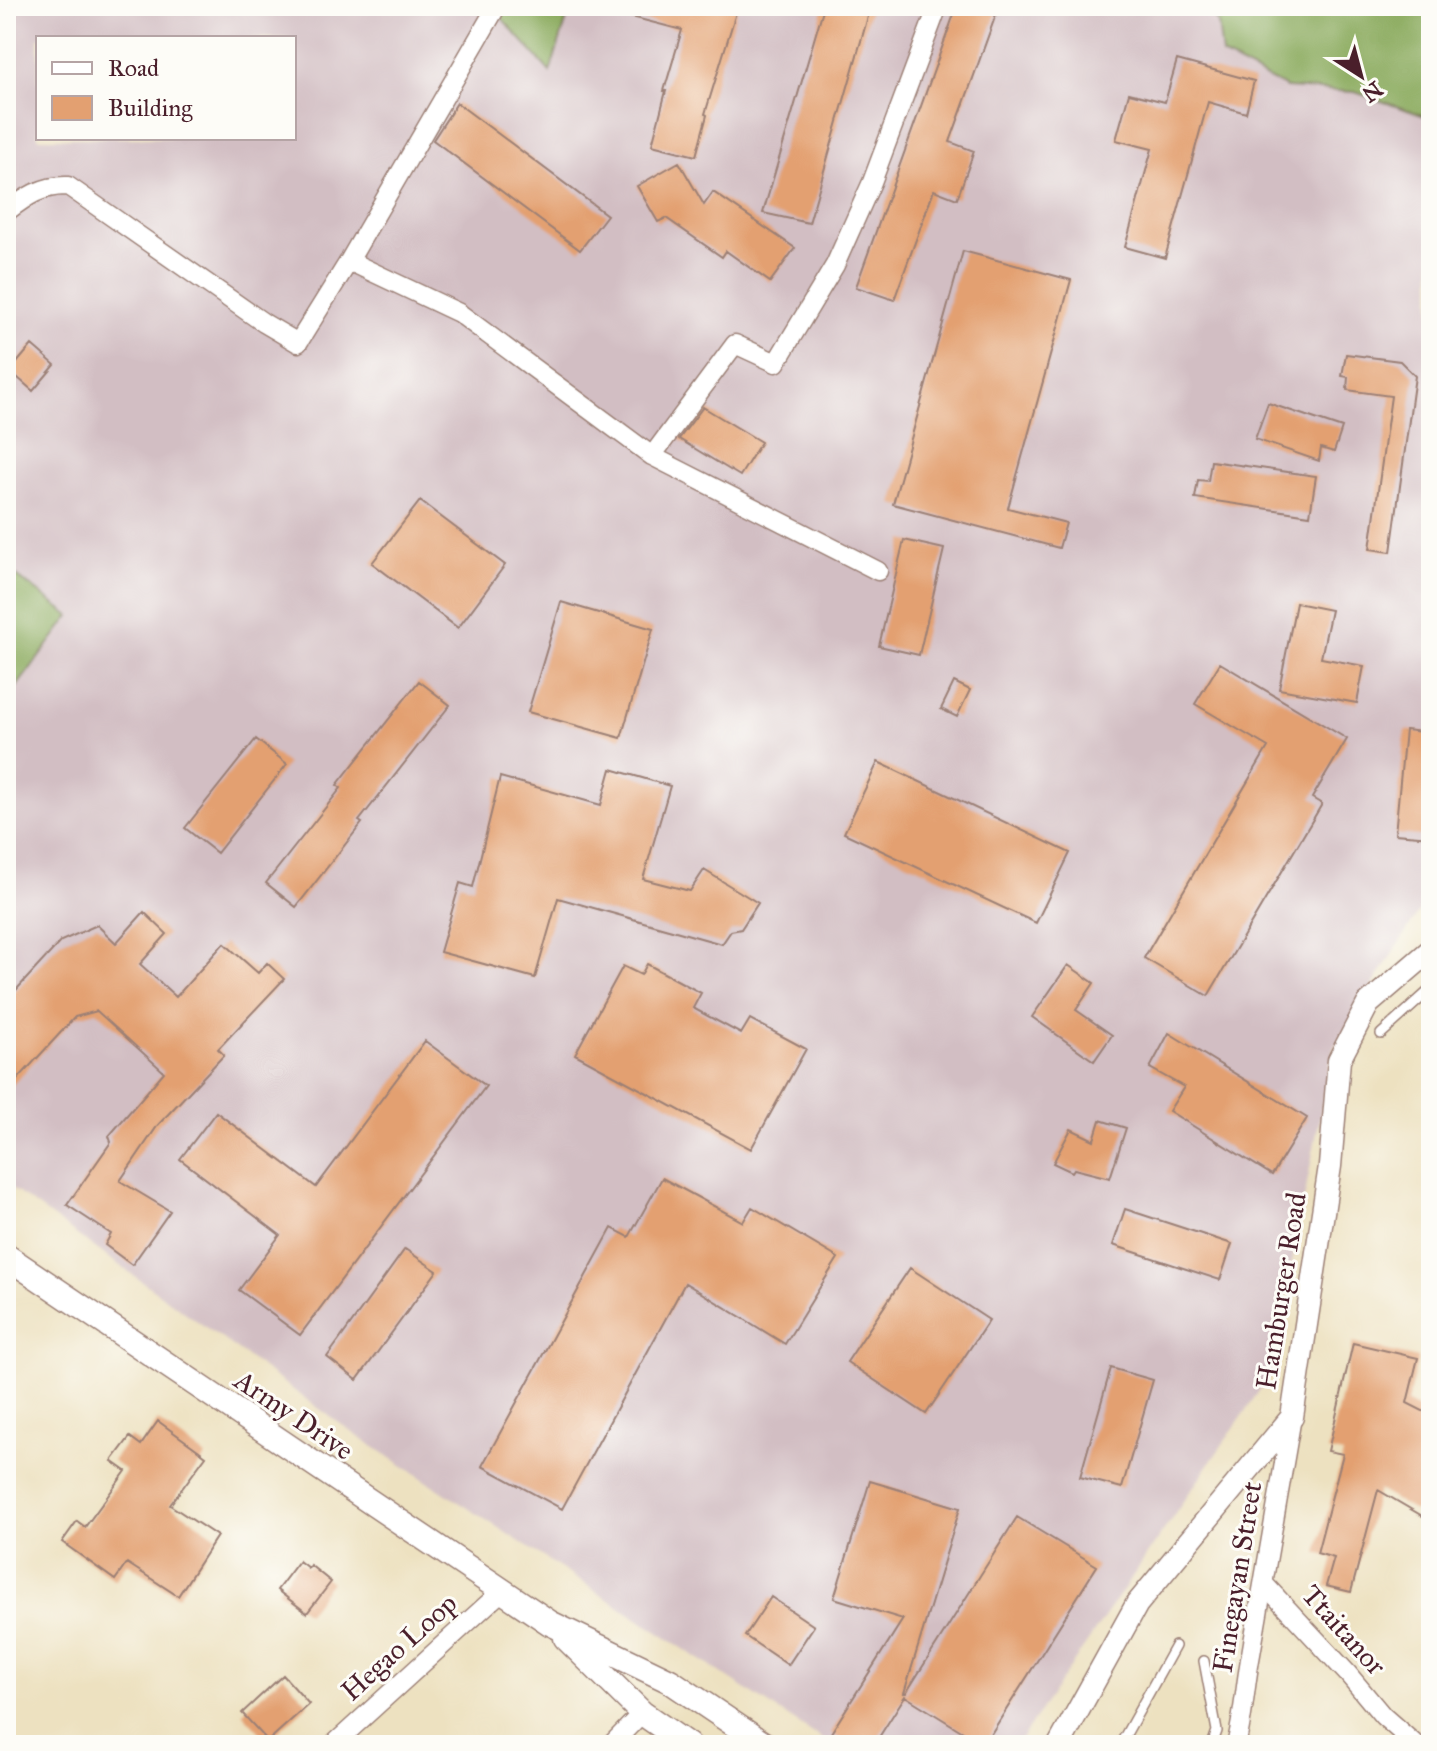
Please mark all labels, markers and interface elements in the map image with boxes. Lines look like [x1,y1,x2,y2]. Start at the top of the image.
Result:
legend [36,36,296,140]
north arrow [1321,36,1401,116]
text: Road [108,53,159,83]
text: N [1357,75,1388,108]
text: Building [108,93,193,123]
street label: Hamburger Road [1248,1190,1314,1392]
street label: Army Drive [227,1362,360,1468]
street label: Finegayan Street [1205,1479,1269,1675]
street label: Ttaitanor [1294,1578,1394,1683]
street label: Hegao Loop [334,1586,464,1708]

